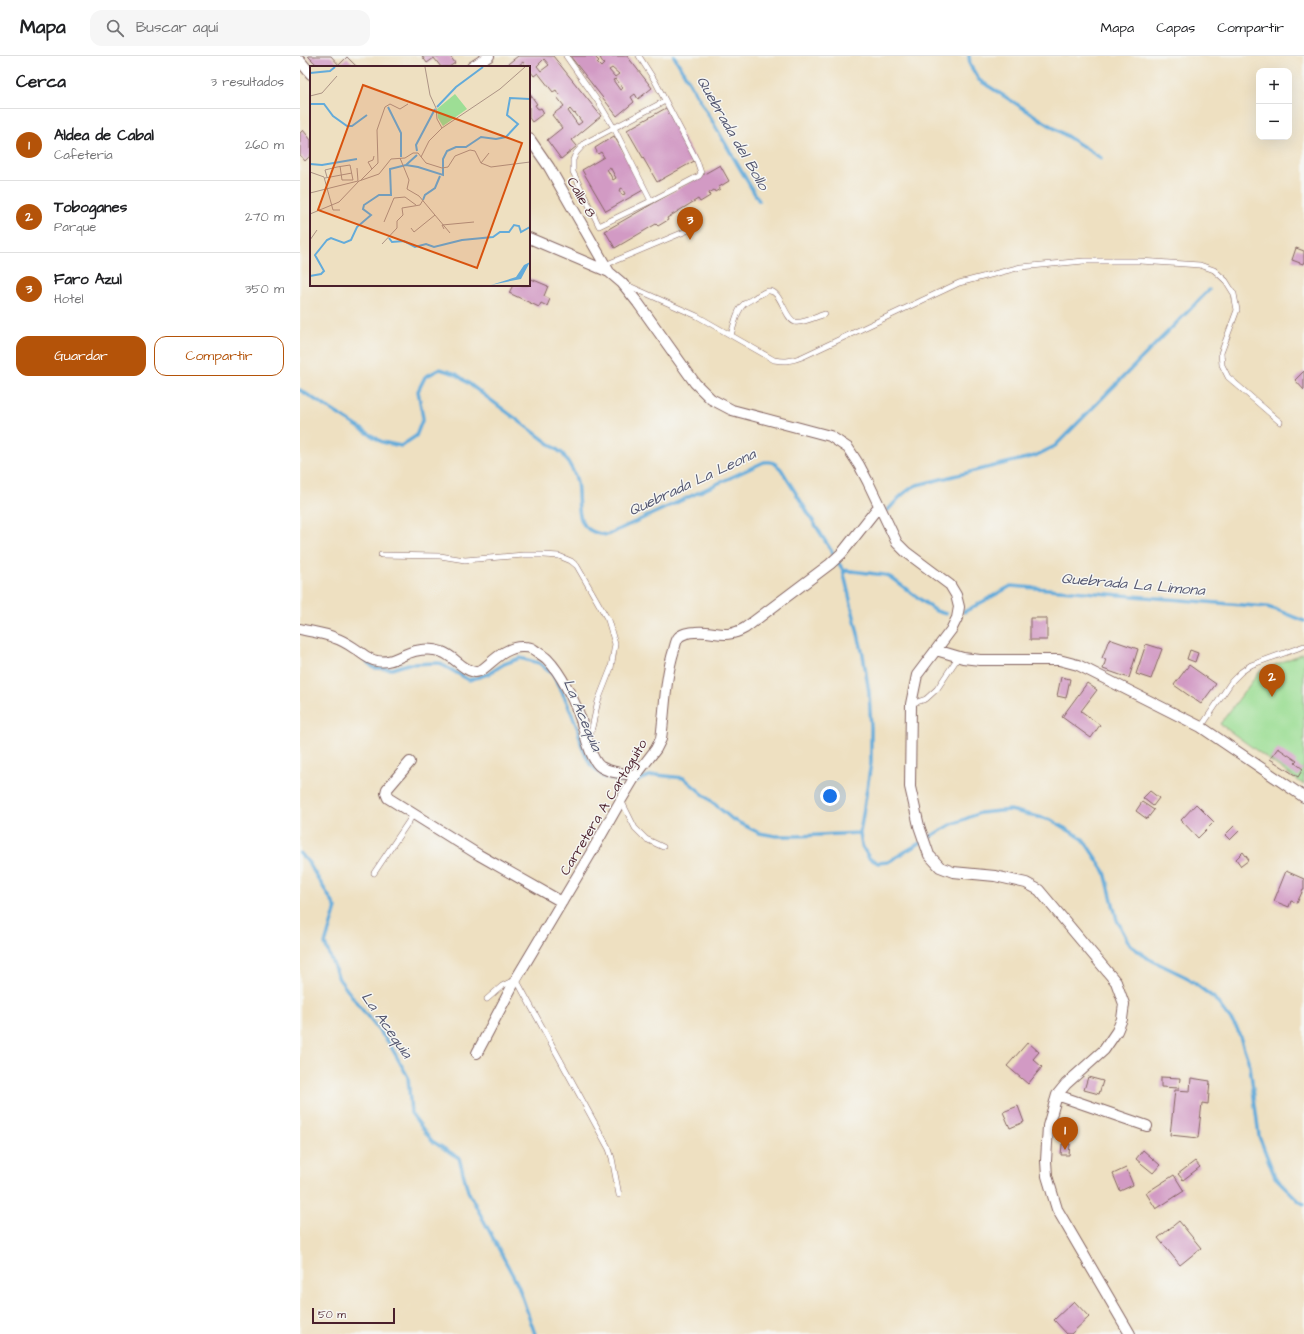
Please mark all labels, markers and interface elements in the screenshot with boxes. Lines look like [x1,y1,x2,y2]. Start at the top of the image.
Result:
search box [90,10,370,46]
text: Mapa [20,14,66,41]
icon: search [104,17,126,39]
text: Buscar aquí [136,17,218,38]
text: Mapa [1101,18,1134,38]
text: Capas [1156,18,1195,38]
text: Compartir [1217,18,1284,38]
inset map [310,66,530,286]
map controls [1256,68,1292,140]
button: + [1256,68,1292,104]
text: Cerca [16,70,66,94]
water label: Quebrada del Bollo [691,72,775,195]
text: 3 resultados [210,73,284,91]
button: − [1256,104,1292,140]
text: Aldea de Cabal [54,125,154,146]
text: 1 [28,136,30,154]
text: 260 m [245,136,284,154]
text: Cafetería [54,146,113,164]
street label: Calle 8 [562,174,601,221]
text: Toboganes [54,197,127,218]
pin: 3 [677,207,703,240]
text: 2 [25,208,33,226]
text: 270 m [245,208,284,226]
text: Parque [54,218,96,236]
text: Faro Azul [54,269,122,290]
text: 3 [26,280,32,298]
text: 350 m [245,280,284,298]
text: Hotel [54,290,84,308]
button: Guardar [16,336,146,376]
button: Compartir [154,336,284,376]
water label: Quebrada La Leona [625,443,761,521]
water label: Quebrada La Limona [1060,568,1207,601]
pin: 2 [1259,664,1285,697]
water label: La Acequia [558,676,608,756]
street label: Carretera A Cartaguito [555,735,653,879]
your location [820,786,840,806]
water label: La Acequia [356,988,418,1064]
pin: 1 [1052,1117,1078,1150]
scale bar [312,1306,395,1325]
text: 50 m [318,1307,346,1322]

